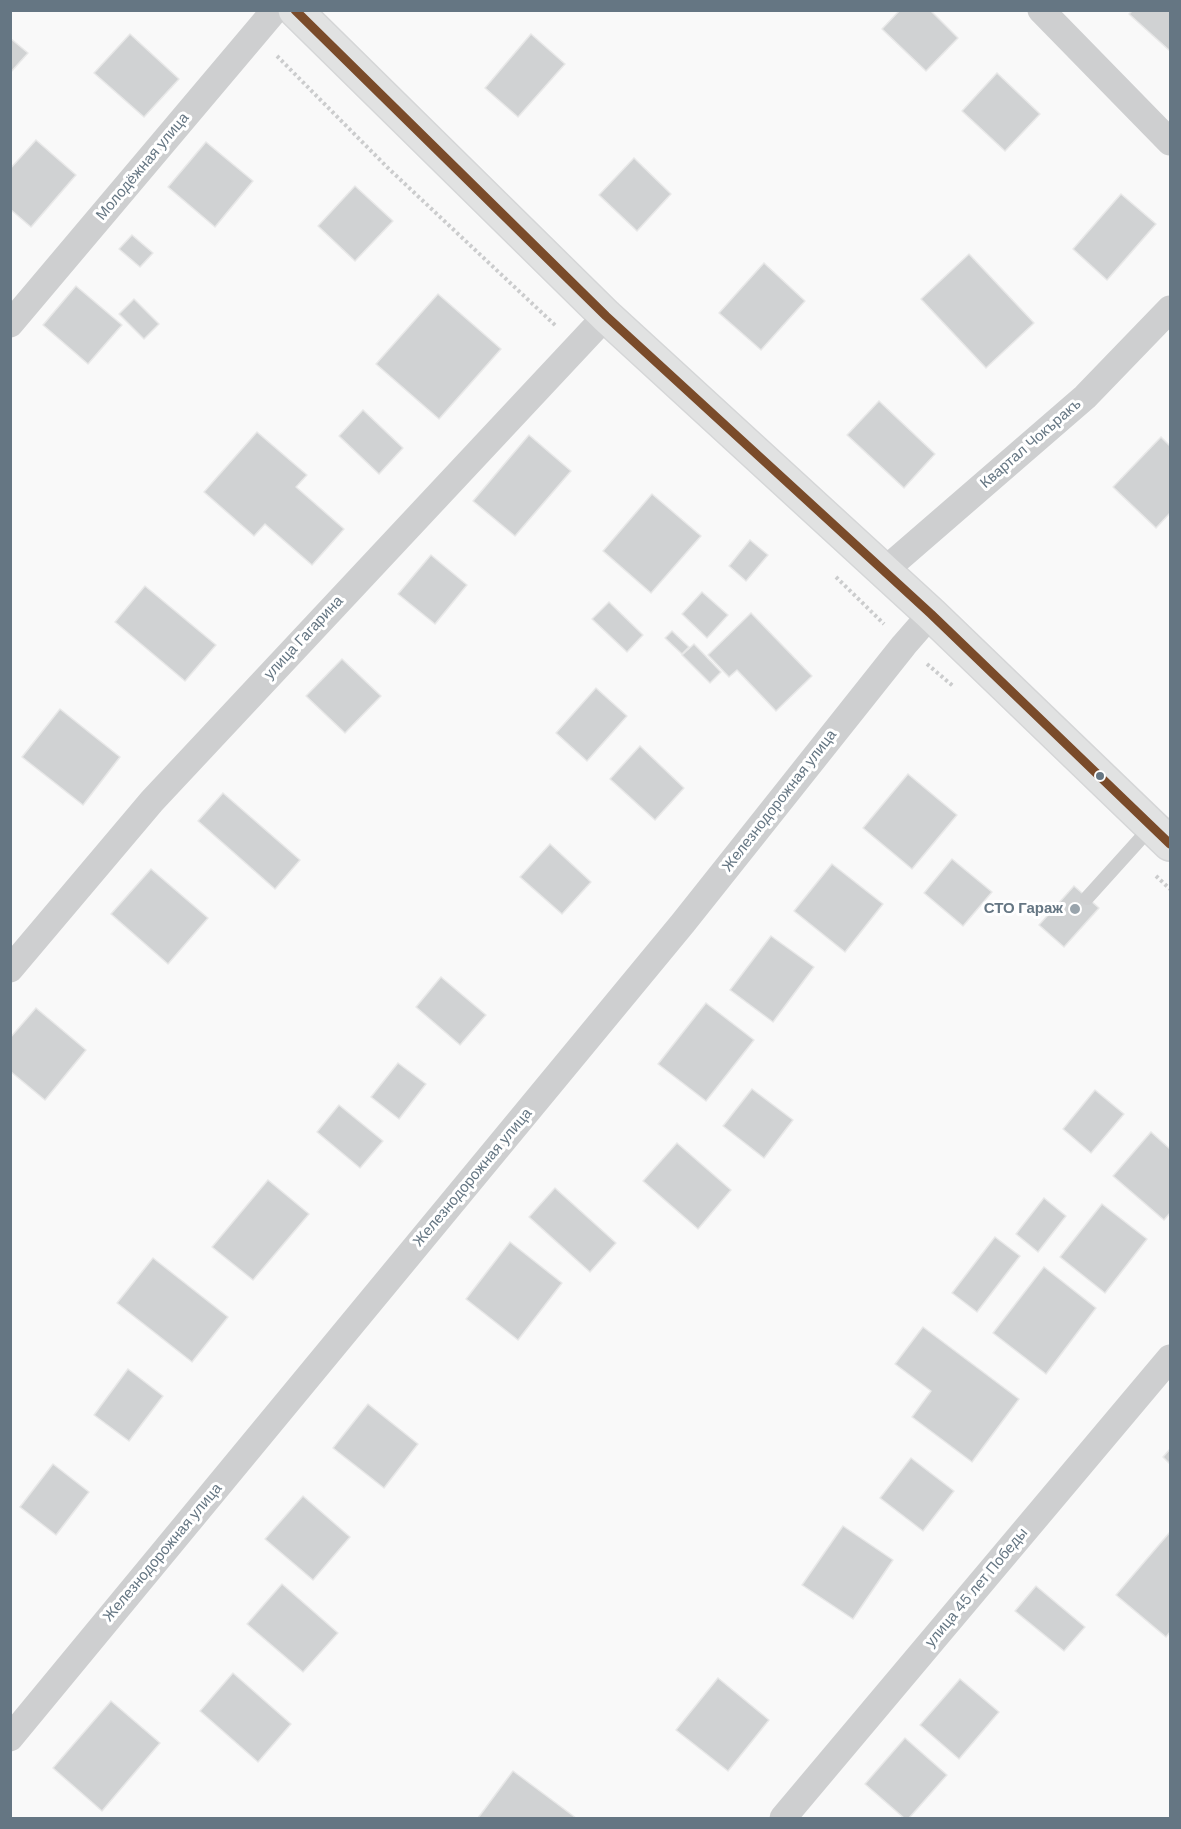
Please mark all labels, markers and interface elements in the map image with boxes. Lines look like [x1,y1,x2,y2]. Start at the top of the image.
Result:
street label: Молодёжная улица [93,110,193,224]
street label: Квартал Чокъракъ [977,395,1085,493]
street label: улица Гагарина [261,592,347,684]
street label: Железнодорожная улица [719,726,841,876]
unlabelled marker [1094,770,1106,782]
place label: СТО Гараж [984,900,1063,918]
marker: СТО Гараж [1068,902,1082,916]
street label: Железнодорожная улица [410,1105,536,1251]
street label: Железнодорожная улица [100,1480,226,1626]
street label: улица 45 лет Победы [922,1525,1032,1651]

